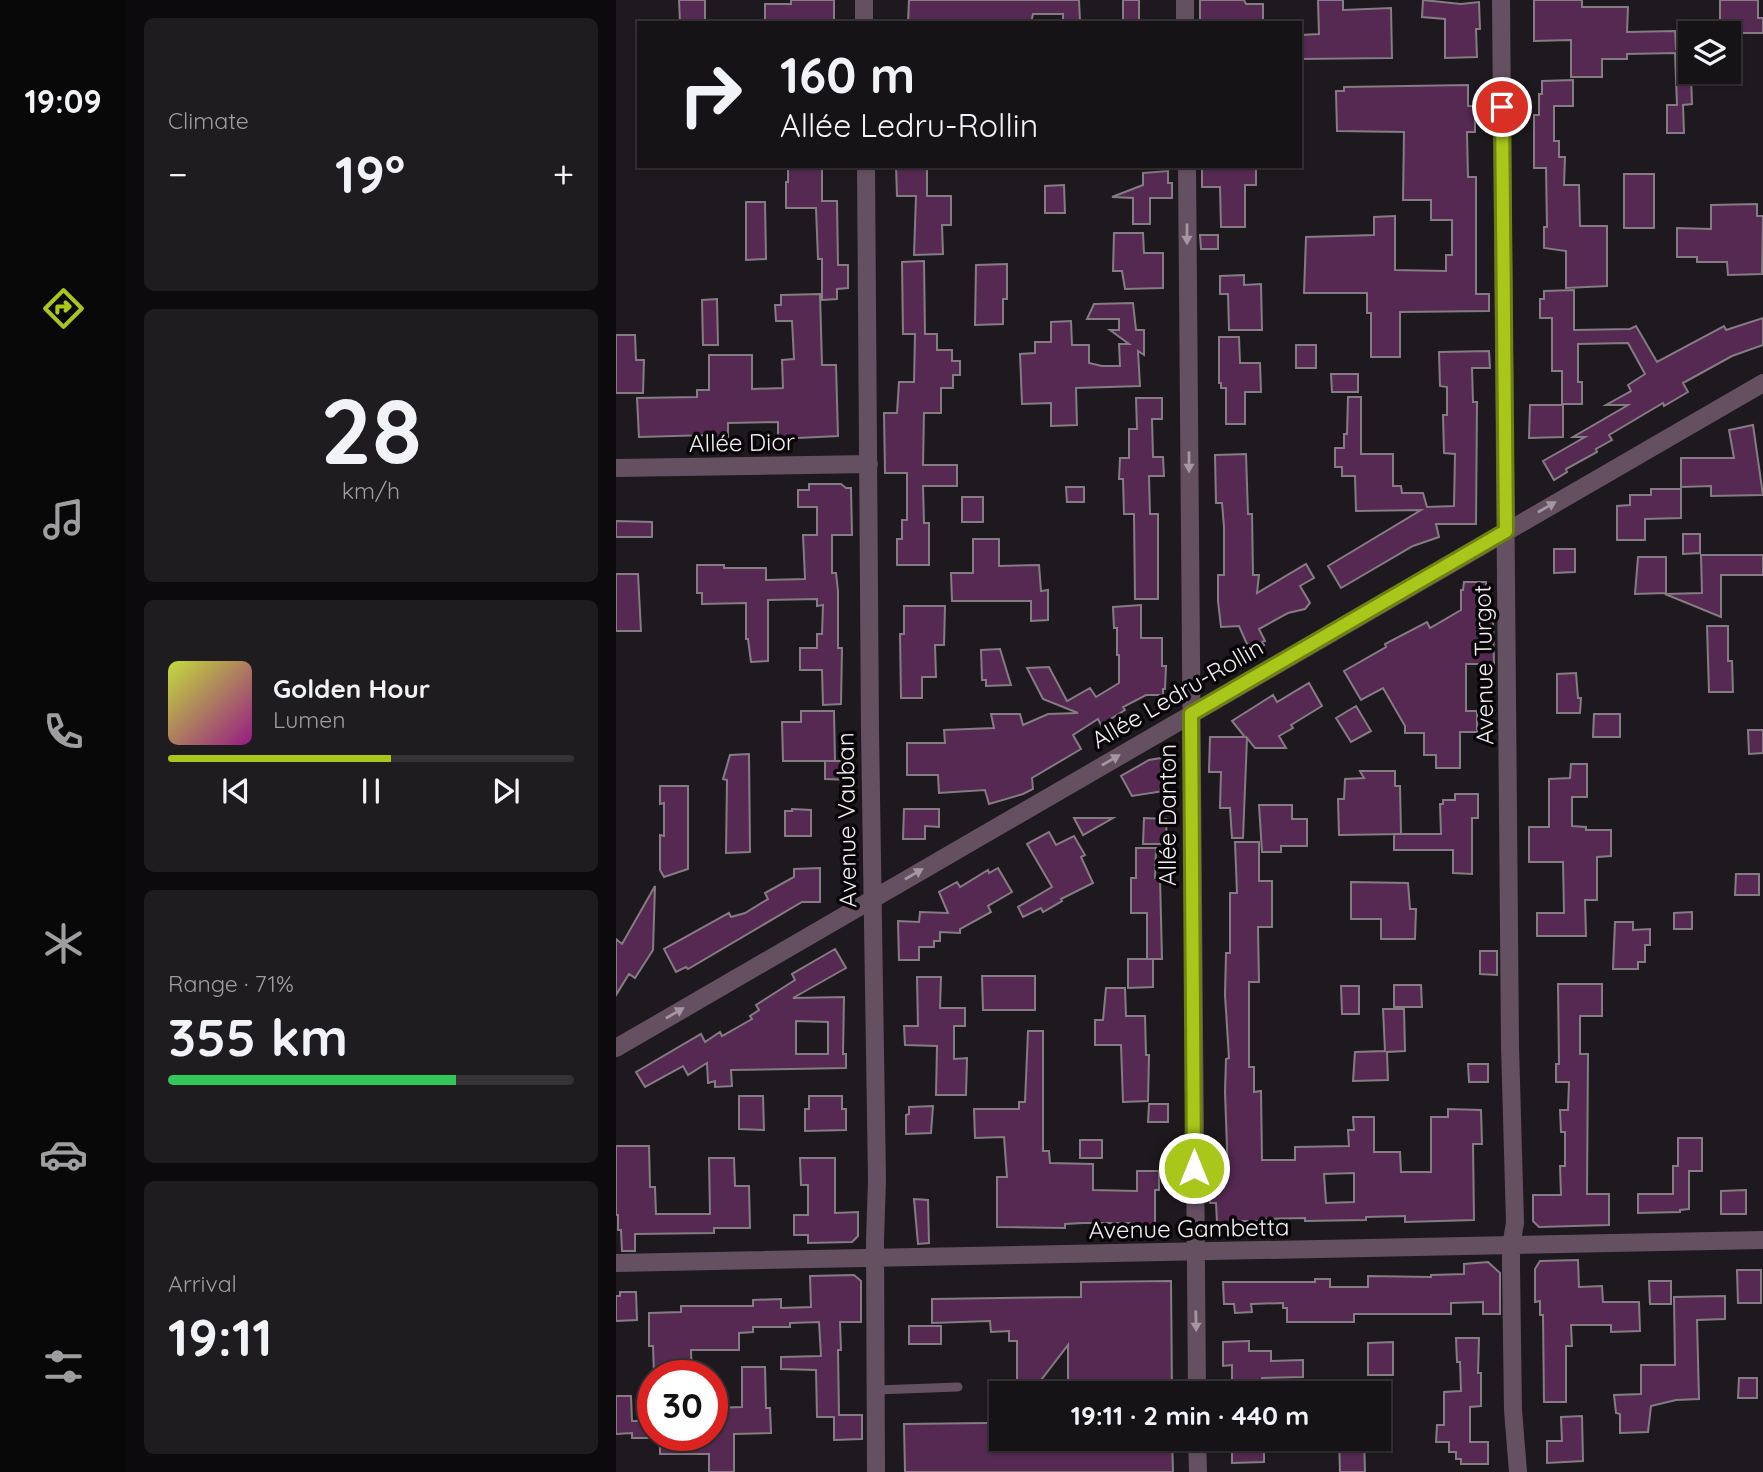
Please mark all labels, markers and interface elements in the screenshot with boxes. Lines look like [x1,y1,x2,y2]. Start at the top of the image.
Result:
map controls [1678,21,1741,84]
button: layers [1678,21,1741,84]
text: 160 m [780,44,915,105]
icon: right [665,49,756,140]
pin [1472,77,1532,137]
text: 19:09 [24,81,102,121]
icon: arrive [1483,88,1521,126]
text: Allée Ledru-Rollin [780,105,1038,145]
text: Climate [168,106,249,135]
text: 19° [335,141,405,206]
text: − [168,150,188,198]
text: + [553,150,574,198]
one-way arrow [1181,224,1193,246]
icon: directions [39,284,88,333]
text: 28 [320,373,422,487]
street label: Allée Dior [689,426,795,458]
one-way arrow [1183,451,1195,473]
text: km/h [342,476,400,505]
icon: music [39,495,88,544]
one-way arrow [1537,501,1556,514]
street label: Avenue Turgot [1467,585,1499,745]
street label: Allée Ledru-Rollin [1086,632,1268,754]
text: Golden Hour [273,672,430,705]
text: Lumen [273,705,346,734]
icon: phone [39,707,88,756]
street label: Avenue Vauban [829,732,863,908]
street label: Allée Danton [1152,744,1182,886]
one-way arrow [1101,754,1120,766]
icon: previous [217,772,255,810]
icon: pause [352,772,390,810]
icon: next [487,772,525,810]
one-way arrow [904,869,924,881]
icon: climate [39,919,88,968]
text: Range · 71% [168,969,294,998]
text: 355 km [168,1004,348,1069]
one-way arrow [665,1007,684,1020]
icon: car [39,1130,88,1179]
position arrow [1157,1131,1231,1205]
street label: Avenue Gambetta [1088,1211,1290,1245]
text: Arrival [168,1269,237,1298]
text: 19:11 [168,1304,272,1369]
one-way arrow [1190,1310,1202,1332]
icon: filters [39,1342,88,1391]
speed limit sign: 30 [637,1360,728,1451]
text: 19:11 · 2 min · 440 m [1071,1399,1309,1432]

